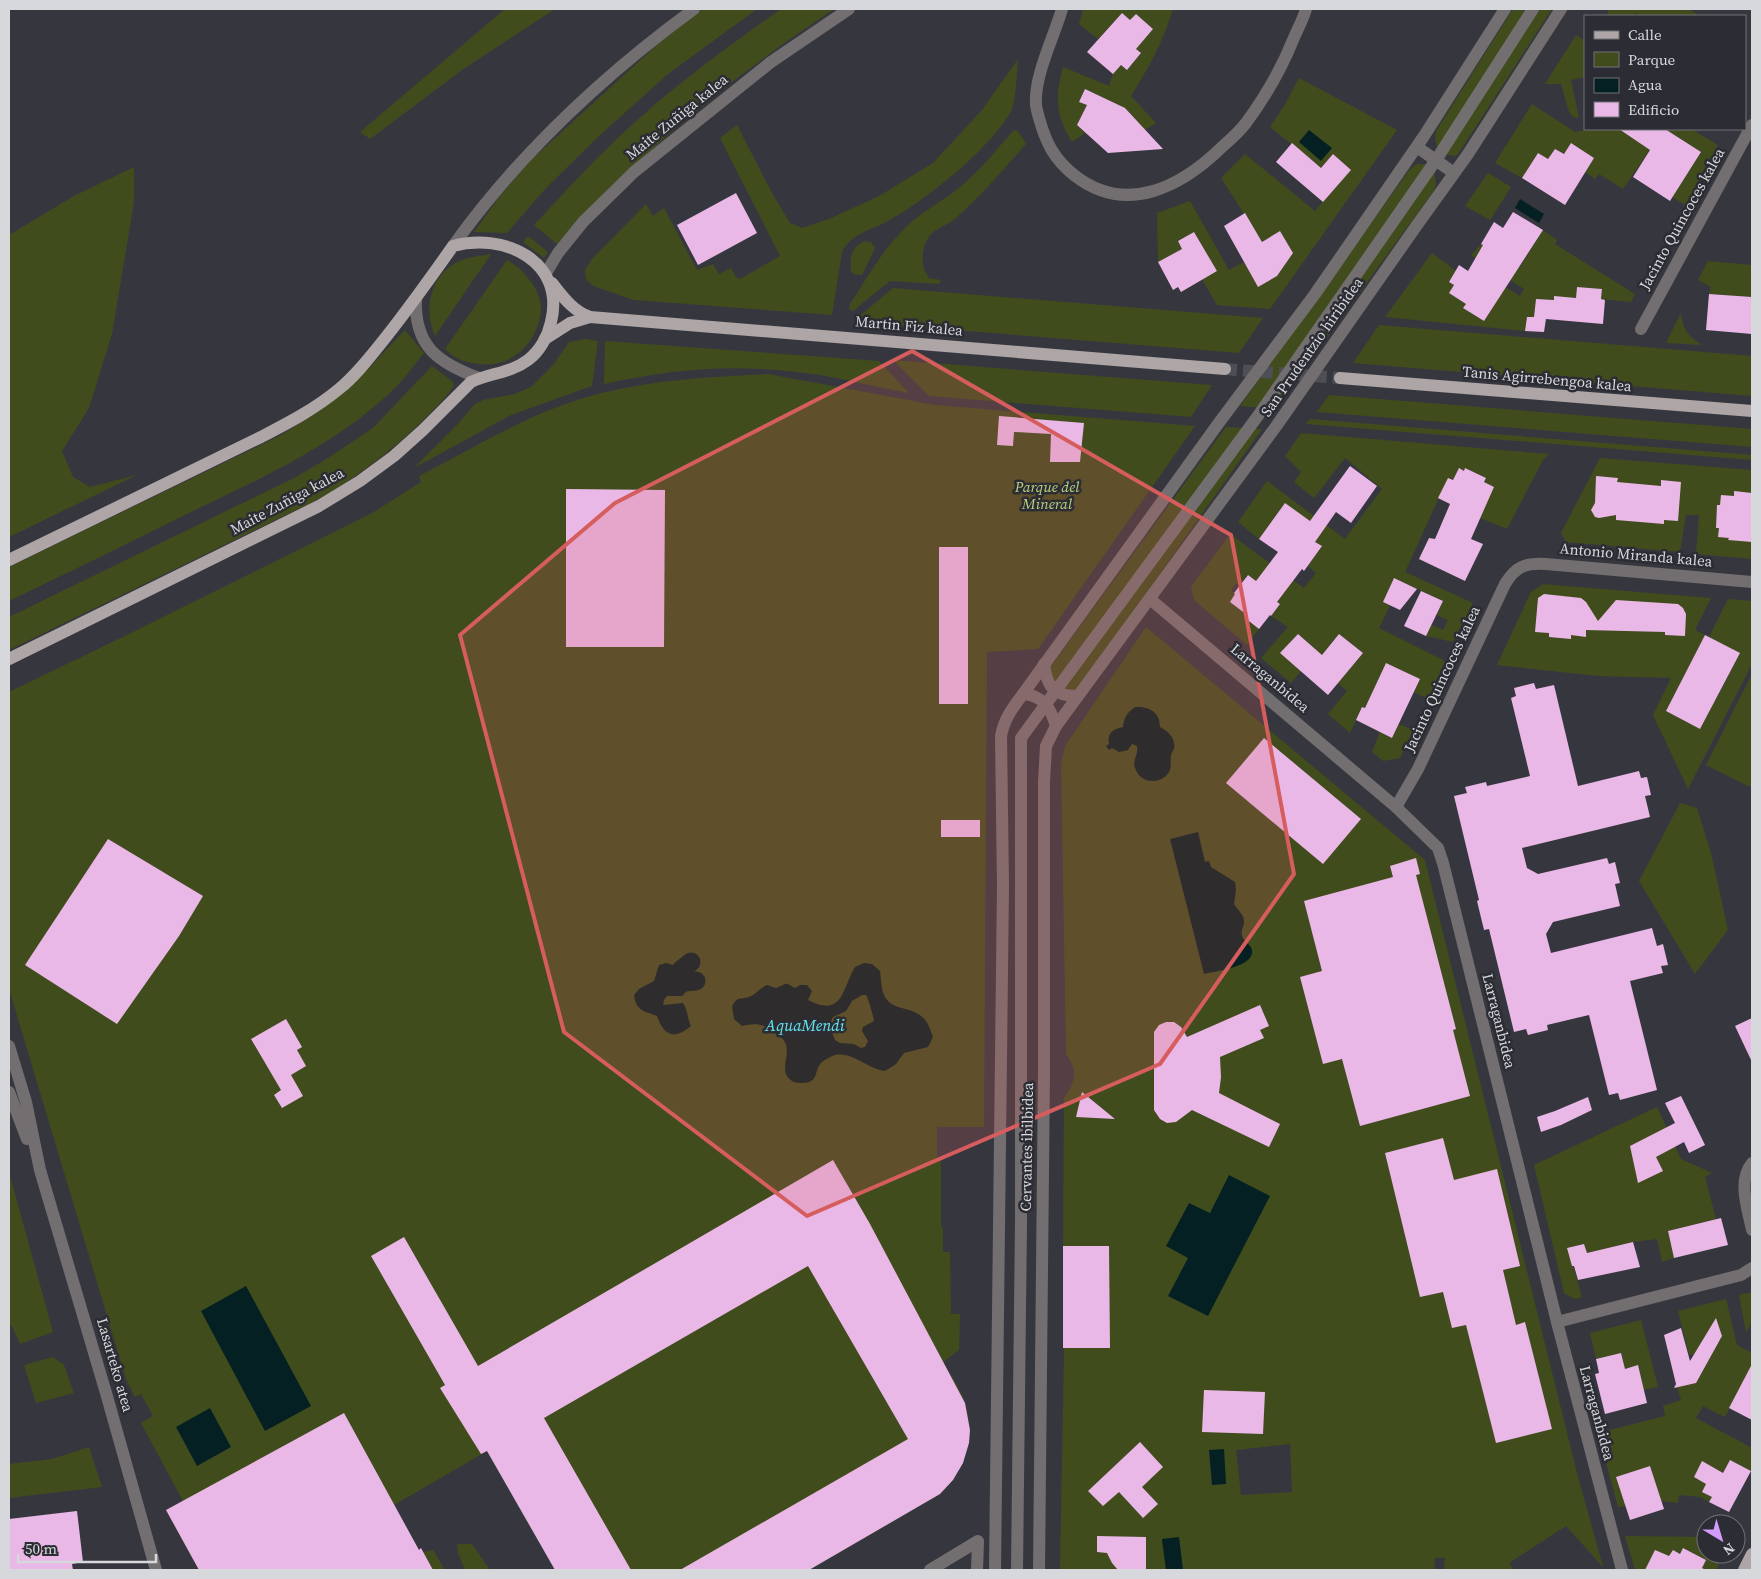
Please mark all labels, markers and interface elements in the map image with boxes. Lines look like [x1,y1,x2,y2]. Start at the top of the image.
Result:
legend [1584,15,1746,130]
text: Calle [1628,24,1662,45]
text: Parque [1628,49,1676,70]
street label: Maite Zuñiga kalea [621,69,732,164]
text: Agua [1628,74,1662,95]
text: Edificio [1628,99,1679,120]
street label: Jacinto Quincoces kalea [1633,144,1730,294]
street label: San Prudentzio hiribidea [1255,273,1368,421]
street label: Martin Fiz kalea [854,310,964,341]
street label: Tanis Agirrebengoa kalea [1462,361,1633,396]
street label: Maite Zuñiga kalea [226,462,348,539]
park label: Parque del Mineral [1014,476,1080,514]
street label: Antonio Miranda kalea [1559,537,1714,572]
street label: Jacinto Quincoces kalea [1398,602,1485,756]
street label: Larraganbidea [1226,638,1315,717]
street label: Larraganbidea [1478,971,1522,1071]
water label: AquaMendi [764,1014,845,1036]
street label: Cervantes ibilbidea [1015,1082,1038,1212]
street label: Lasarteko atea [92,1315,139,1415]
street label: Larraganbidea [1575,1363,1620,1463]
north arrow [1696,1514,1746,1564]
scale bar [18,1532,155,1564]
text: 50 m [25,1538,57,1559]
text: N [1719,1538,1739,1560]

